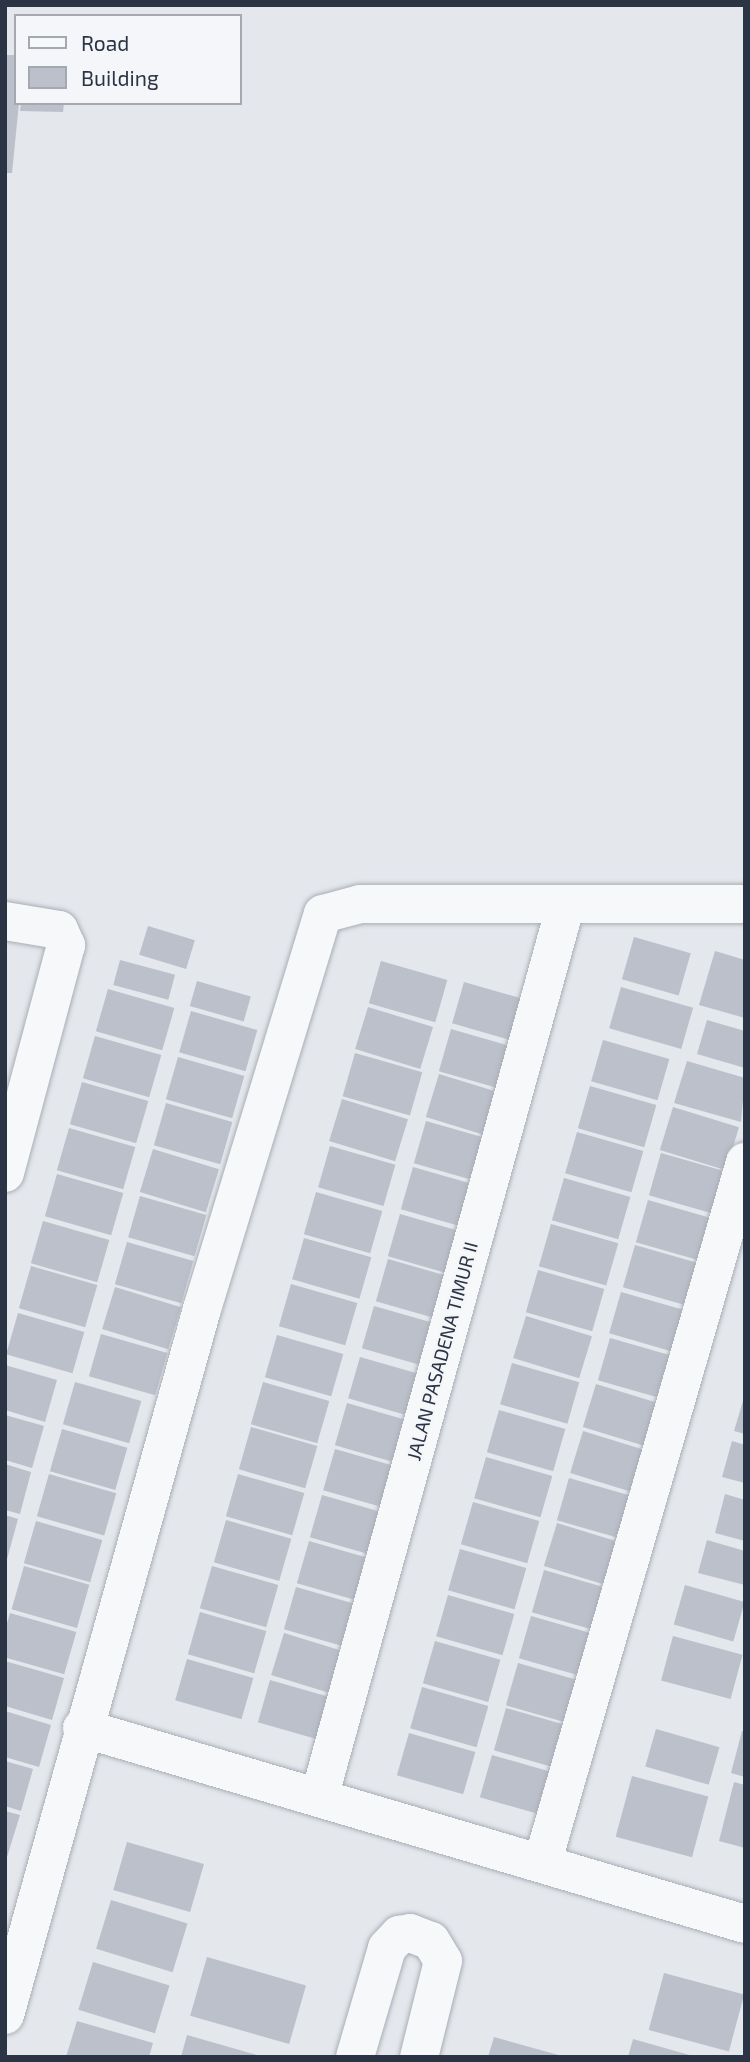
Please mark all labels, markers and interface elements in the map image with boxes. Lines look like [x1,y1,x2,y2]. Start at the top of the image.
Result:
legend [14,14,242,105]
text: Road [81,30,129,55]
text: Building [81,65,159,90]
street label: JALAN PASADENA TIMUR II [402,1239,482,1463]

